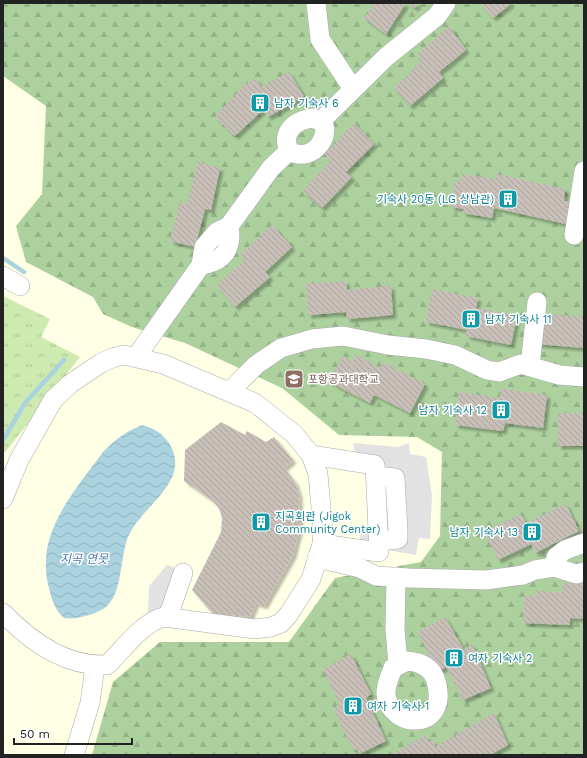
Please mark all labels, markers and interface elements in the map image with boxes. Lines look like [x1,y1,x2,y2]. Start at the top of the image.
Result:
building icon: 남자 기숙사 6 [249,92,271,114]
place label: 남자 기숙사 6 [274,97,339,110]
building icon: 기숙사 20동 (LG 상남관) [497,188,519,210]
place label: 기숙사 20동 (LG 상남관) [377,193,494,206]
building icon: 남자 기숙사 11 [460,308,482,330]
place label: 남자 기숙사 11 [485,313,551,326]
school or university icon: 포항공과대학교 [283,368,305,390]
place label: 포항공과대학교 [308,373,379,386]
building icon: 남자 기숙사 12 [490,399,512,421]
place label: 남자 기숙사 12 [418,404,487,417]
place label: 지곡회관 (Jigok Community Center) [275,510,380,536]
building icon: 지곡회관 (Jigok Community Center) [250,511,272,533]
building icon: 남자 기숙사 13 [521,521,543,543]
place label: 남자 기숙사 13 [449,526,518,539]
water label: 지곡 연못 [60,552,109,566]
building icon: 여자 기숙사 2 [443,647,465,669]
place label: 여자 기숙사 2 [468,652,533,665]
building icon: 여자 기숙사 1 [342,695,364,717]
place label: 여자 기숙사 1 [367,700,429,713]
scale bar [14,720,132,746]
text: 50 m [20,727,50,741]

